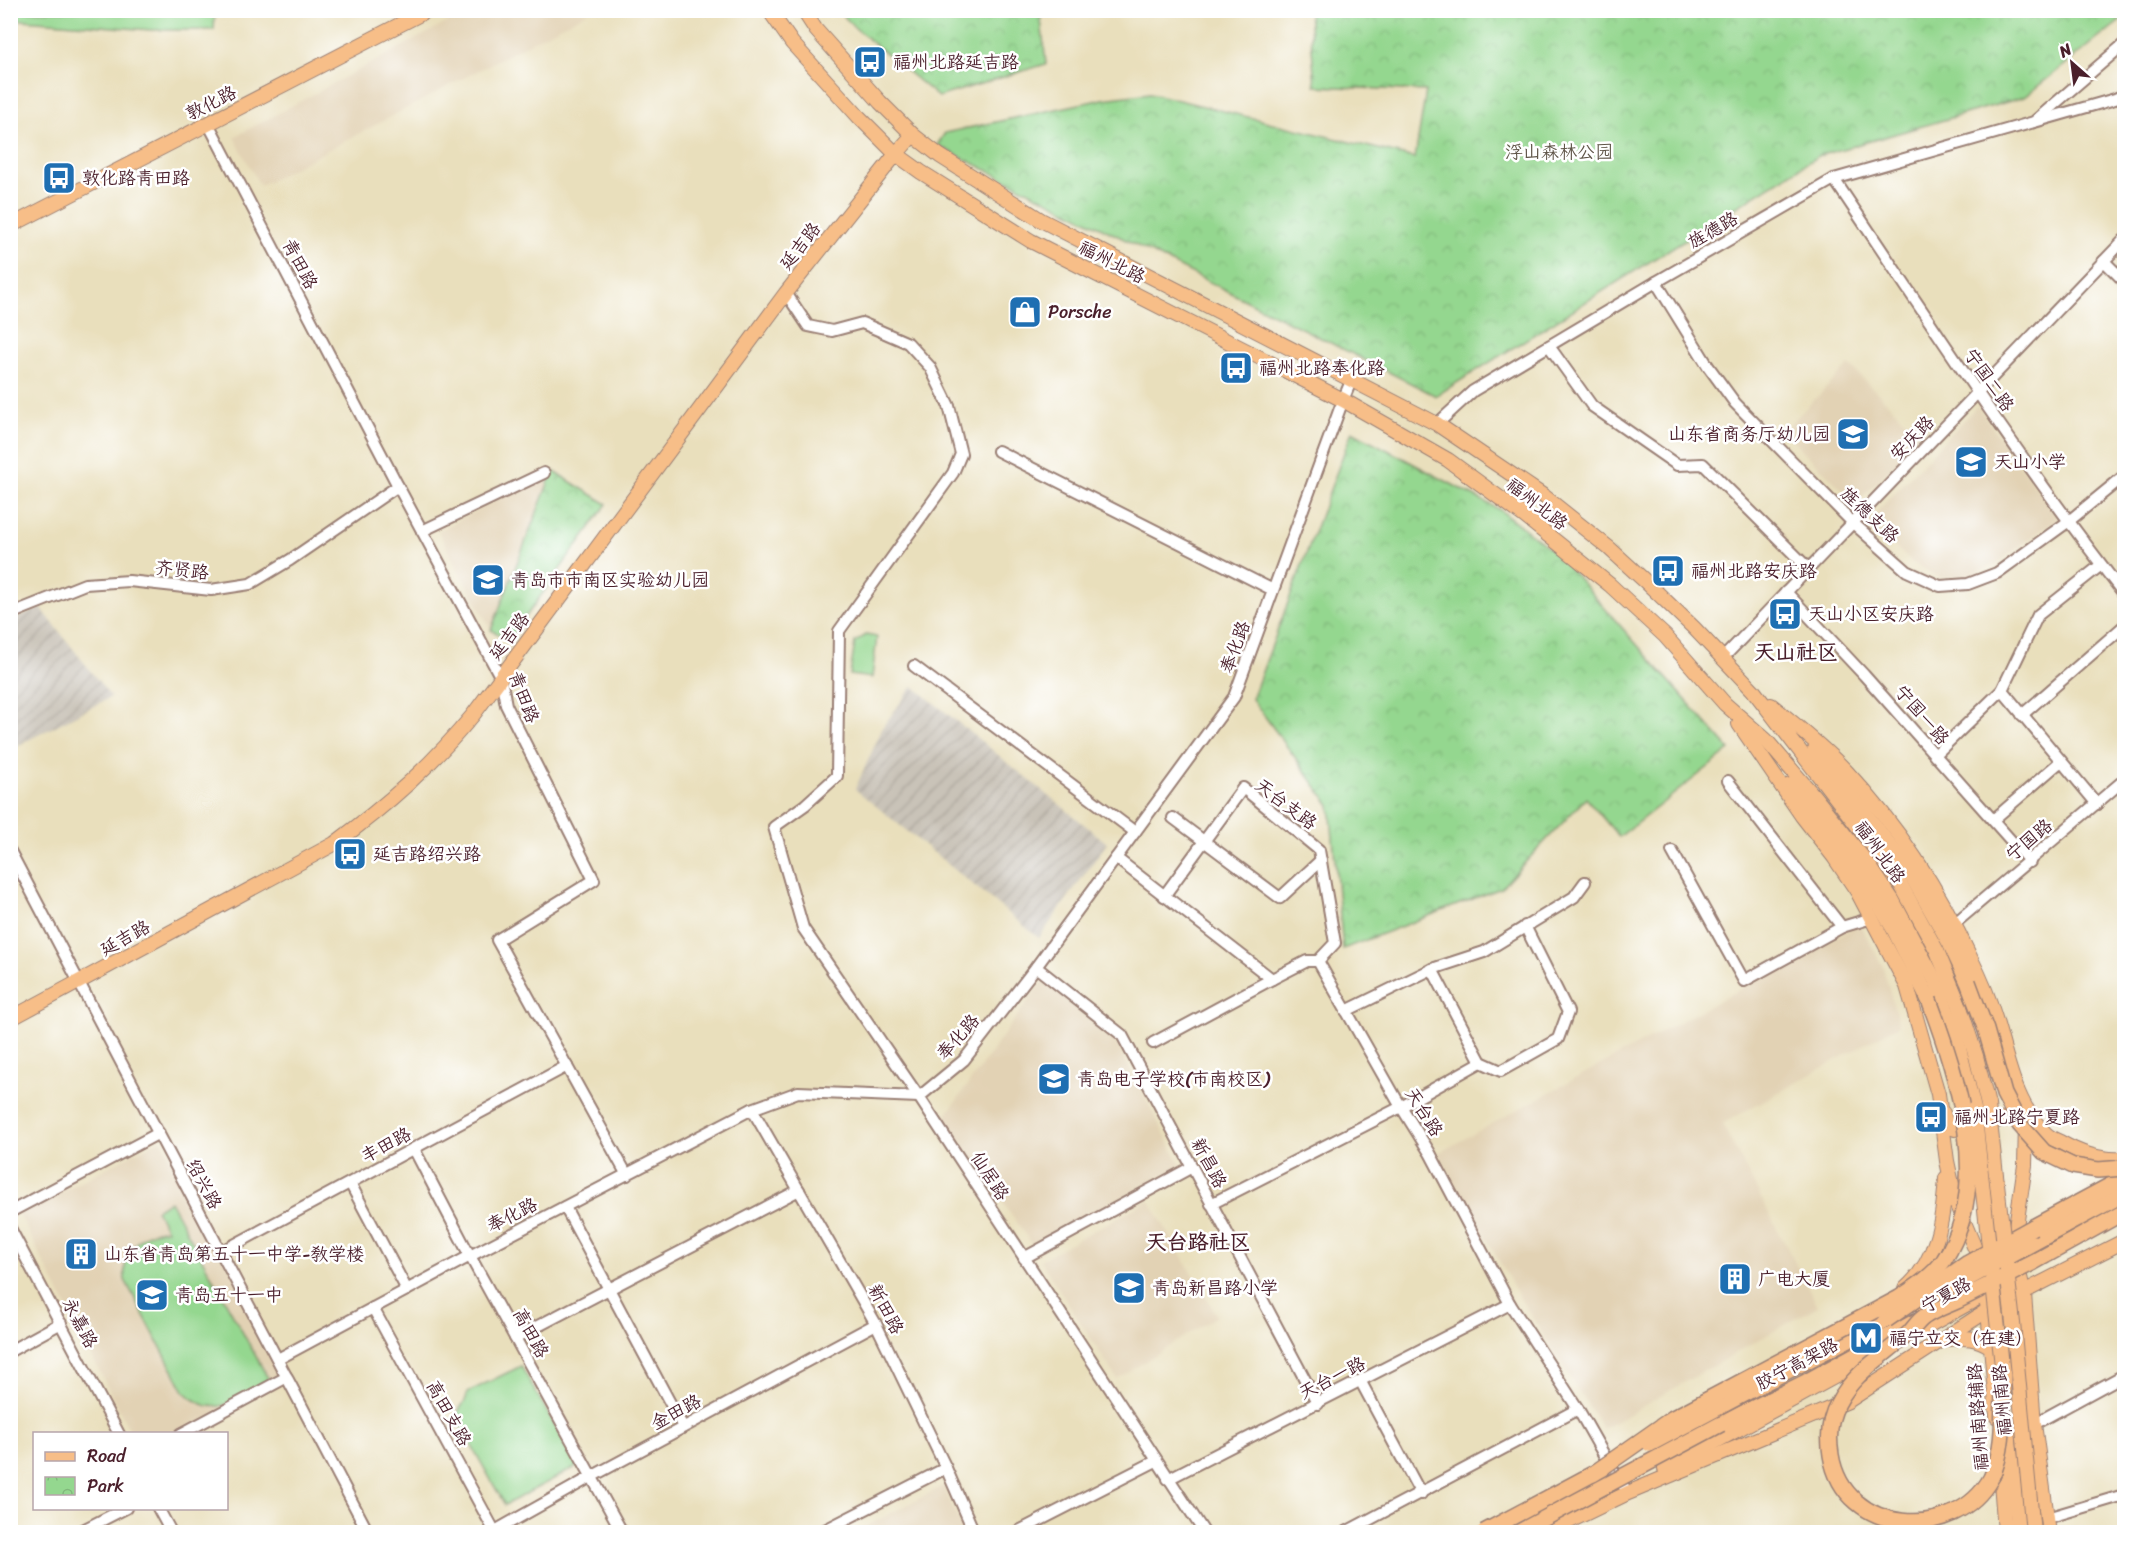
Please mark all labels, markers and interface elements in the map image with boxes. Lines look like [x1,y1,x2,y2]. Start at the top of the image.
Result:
north arrow [2042,33,2102,93]
text: N [2053,34,2078,66]
bus stop icon: 福州北路延吉路 [852,44,888,80]
place label: 福州北路延吉路 [893,46,1019,78]
street label: 敦化路 [180,76,242,130]
park label: 浮山森林公园 [1505,136,1613,168]
bus stop icon: 敦化路青田路 [41,160,77,196]
place label: 敦化路青田路 [82,162,190,194]
street label: 旌德路 [1682,203,1744,257]
street label: 延吉路 [771,215,829,277]
street label: 福州北路 [1073,231,1151,293]
street label: 青田路 [273,233,327,295]
shop icon: Porsche [1007,294,1043,330]
place label: Porsche [1048,296,1111,328]
street label: 宁国二路 [1955,341,2023,419]
bus stop icon: 福州北路奉化路 [1218,350,1254,386]
place label: 福州北路奉化路 [1259,352,1385,384]
street label: 安庆路 [1882,407,1942,469]
school or university icon: 山东省商务厅幼儿园 [1835,416,1871,452]
place label: 山东省商务厅幼儿园 [1668,418,1830,450]
school or university icon: 天山小学 [1953,444,1989,480]
place label: 天山小学 [1994,446,2066,478]
street label: 福州北路 [1499,469,1575,539]
street label: 旌德支路 [1833,479,1907,551]
street label: 齐贤路 [153,551,211,589]
bus stop icon: 福州北路安庆路 [1650,553,1686,589]
place label: 福州北路安庆路 [1691,555,1817,587]
school or university icon: 青岛市市南区实验幼儿园 [470,562,506,598]
place label: 青岛市市南区实验幼儿园 [511,564,709,596]
bus stop icon: 天山小区安庆路 [1767,596,1803,632]
place label: 天山小区安庆路 [1808,598,1934,630]
street label: 延吉路 [480,605,538,667]
street label: 奉化路 [1211,616,1259,678]
district label: 天山社区 [1754,633,1838,671]
street label: 青田路 [499,666,549,728]
street label: 宁国一路 [1886,677,1958,753]
street label: 天台支路 [1248,770,1324,838]
street label: 宁国路 [1998,810,2060,870]
street label: 福州北路 [1846,813,1914,891]
bus stop icon: 延吉路绍兴路 [332,836,368,872]
place label: 延吉路绍兴路 [373,838,481,870]
street label: 延吉路 [94,911,156,965]
street label: 奉化路 [928,1006,988,1068]
school or university icon: 青岛电子学校(市南校区) [1036,1061,1072,1097]
place label: 青岛电子学校(市南校区) [1077,1063,1271,1095]
street label: 天台路 [1396,1081,1452,1143]
bus stop icon: 福州北路宁夏路 [1913,1099,1949,1135]
place label: 福州北路宁夏路 [1954,1101,2080,1133]
street label: 丰田路 [355,1118,417,1172]
street label: 新昌路 [1182,1132,1236,1194]
street label: 仙居路 [962,1145,1018,1207]
street label: 绍兴路 [177,1153,231,1215]
street label: 奉化路 [481,1188,543,1242]
district label: 天台路社区 [1146,1223,1251,1261]
building icon: 山东省青岛第五十一中学-教学楼 [63,1236,99,1272]
place label: 山东省青岛第五十一中学-教学楼 [104,1238,364,1270]
building icon: 广电大厦 [1717,1261,1753,1297]
place label: 广电大厦 [1758,1263,1830,1295]
street label: 宁夏路 [1915,1268,1977,1322]
school or university icon: 青岛新昌路小学 [1111,1270,1147,1306]
place label: 青岛新昌路小学 [1152,1272,1278,1304]
school or university icon: 青岛五十一中 [134,1277,170,1313]
street label: 新田路 [859,1278,913,1340]
place label: 青岛五十一中 [175,1279,283,1311]
street label: 永嘉路 [53,1292,107,1354]
street label: 高田路 [504,1302,558,1364]
metro station icon: 福宁立交（在建） [1848,1320,1884,1356]
place label: 福宁立交（在建） [1889,1322,2033,1354]
street label: 胶宁高架路 [1750,1329,1844,1399]
street label: 天台一路 [1293,1347,1371,1409]
street label: 福州南路辅路 [1958,1362,1998,1472]
street label: 福州南路 [1983,1363,2021,1437]
street label: 高田支路 [418,1374,480,1452]
street label: 金田路 [645,1385,707,1439]
legend [33,1432,228,1510]
text: Road [87,1440,127,1472]
text: Park [87,1470,124,1502]

